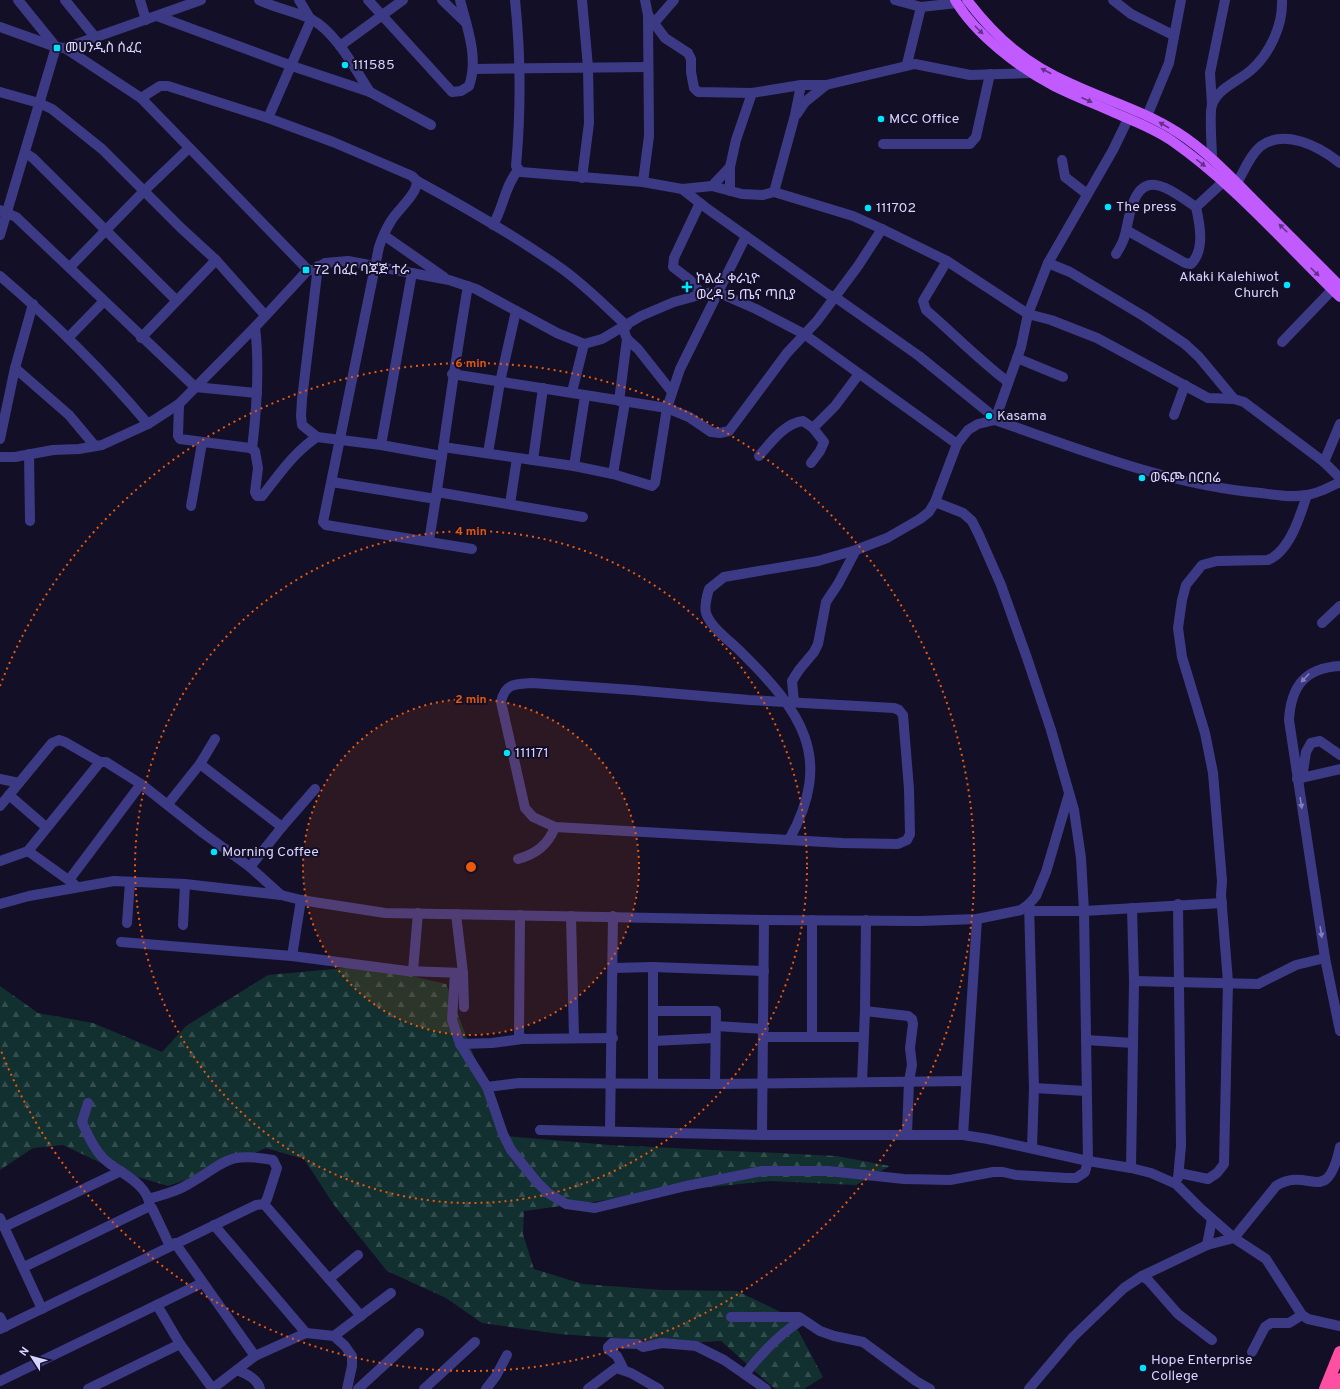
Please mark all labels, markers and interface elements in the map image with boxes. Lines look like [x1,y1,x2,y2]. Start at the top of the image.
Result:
one-way arrow [974,25,984,35]
place label: መሀንዲስ ሰፈር [65,40,141,57]
marker: መሀንዲስ ሰፈር [52,43,62,53]
place label: 111585 [353,57,395,74]
marker: 111585 [340,60,350,70]
one-way arrow [1040,68,1052,75]
one-way arrow [1082,97,1093,103]
place label: MCC Office [889,111,959,128]
marker: MCC Office [876,114,886,124]
one-way arrow [1158,121,1170,128]
one-way arrow [1195,158,1206,167]
place label: The press [1116,199,1177,216]
place label: 111702 [876,200,916,217]
marker: The press [1103,202,1113,212]
marker: 111702 [863,203,873,213]
one-way arrow [1278,223,1288,233]
place label: 72 ሰፈር ባጃጅ ተራ [314,262,410,279]
marker: 72 ሰፈር ባጃጅ ተራ [301,265,311,275]
one-way arrow [1310,267,1320,277]
place label: Akaki Kalehiwot Church [1179,269,1279,302]
place label: ኮልፌ ቀራኒዮ ወረዳ 5 ጤና ጣቢያ [696,271,796,304]
marker: Akaki Kalehiwot Church [1282,280,1292,290]
marker: ኮልፌ ቀራኒዮ ወረዳ 5 ጤና ጣቢያ [681,281,693,293]
text: 6 min [455,356,487,372]
place label: Kasama [997,408,1047,425]
marker: Kasama [984,411,994,421]
place label: ወፍጮ በርበሬ [1150,470,1221,487]
marker: ወፍጮ በርበሬ [1137,473,1147,483]
text: 4 min [455,524,487,540]
one-way arrow [1300,673,1309,684]
text: 2 min [455,692,487,708]
place label: 111171 [515,745,549,762]
marker: 111171 [502,748,512,758]
one-way arrow [1298,797,1304,809]
place label: Morning Coffee [222,844,319,861]
marker: Morning Coffee [209,847,219,857]
centre of rings [464,860,478,874]
one-way arrow [1318,925,1324,938]
north arrow [12,1337,52,1377]
text: N [17,1344,33,1359]
place label: Hope Enterprise College [1151,1352,1252,1385]
marker: Hope Enterprise College [1138,1363,1148,1373]

